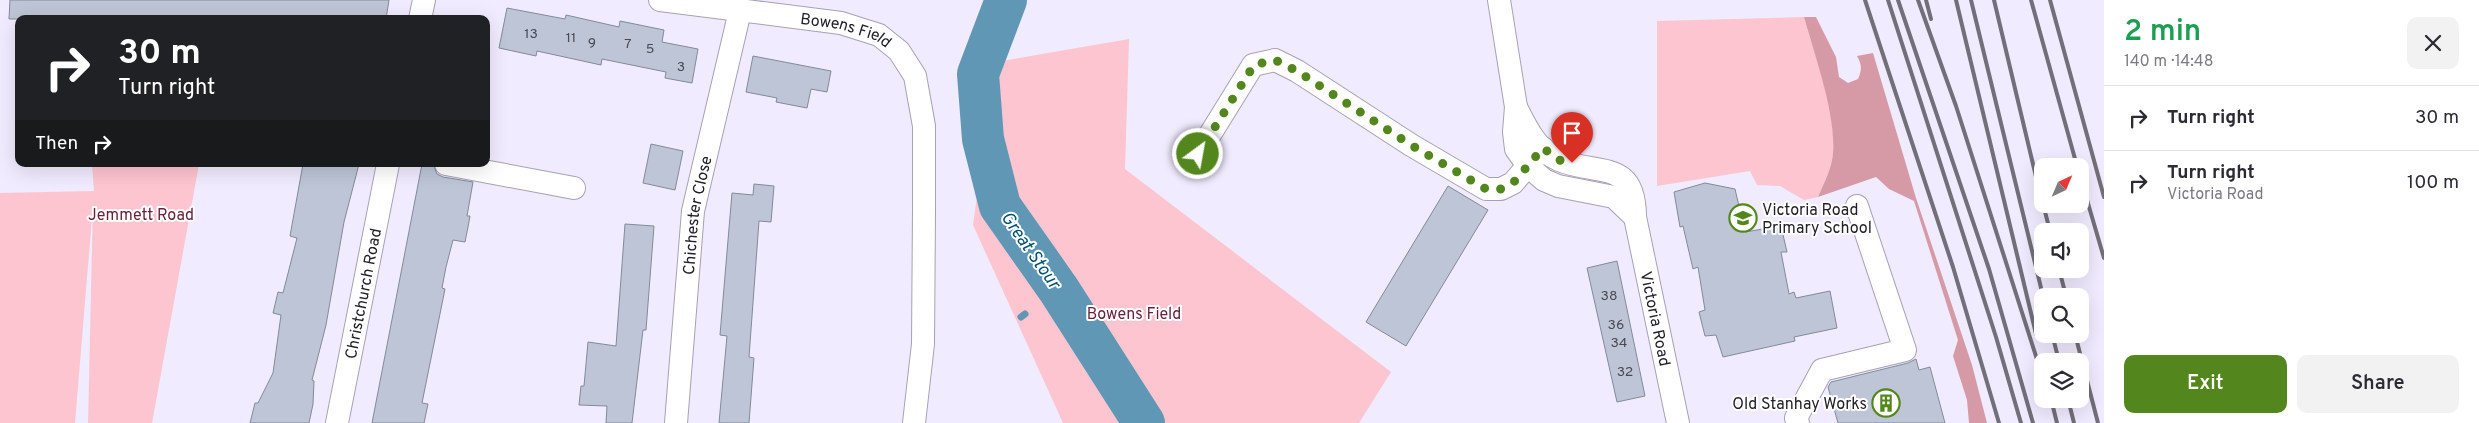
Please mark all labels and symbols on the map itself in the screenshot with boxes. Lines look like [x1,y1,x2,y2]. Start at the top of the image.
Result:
street label: Bowens Field [799,10,895,53]
house number: 13 [524,26,538,43]
house number: 11 [566,30,576,47]
house number: 9 [588,35,596,52]
house number: 7 [624,36,632,53]
house number: 5 [646,41,654,58]
house number: 3 [677,59,685,76]
pin [1551,112,1593,163]
position arrow [1171,127,1223,179]
street label: Chichester Close [680,154,718,276]
north arrow [2034,158,2089,212]
place label: Victoria Road Primary School [1762,201,1872,239]
school or university icon: Victoria Road Primary School [1728,203,1758,233]
park label: Jemmett Road [88,206,194,226]
water label: Great Stour [995,208,1066,296]
street label: Christchurch Road [342,227,387,361]
street label: Victoria Road [1635,270,1674,368]
house number: 38 [1601,288,1617,305]
park label: Bowens Field [1087,305,1181,325]
house number: 36 [1608,317,1624,334]
house number: 34 [1610,335,1628,352]
house number: 32 [1617,364,1633,381]
building icon: Old Stanhay Works [1871,388,1901,418]
place label: Old Stanhay Works [1732,395,1867,415]

